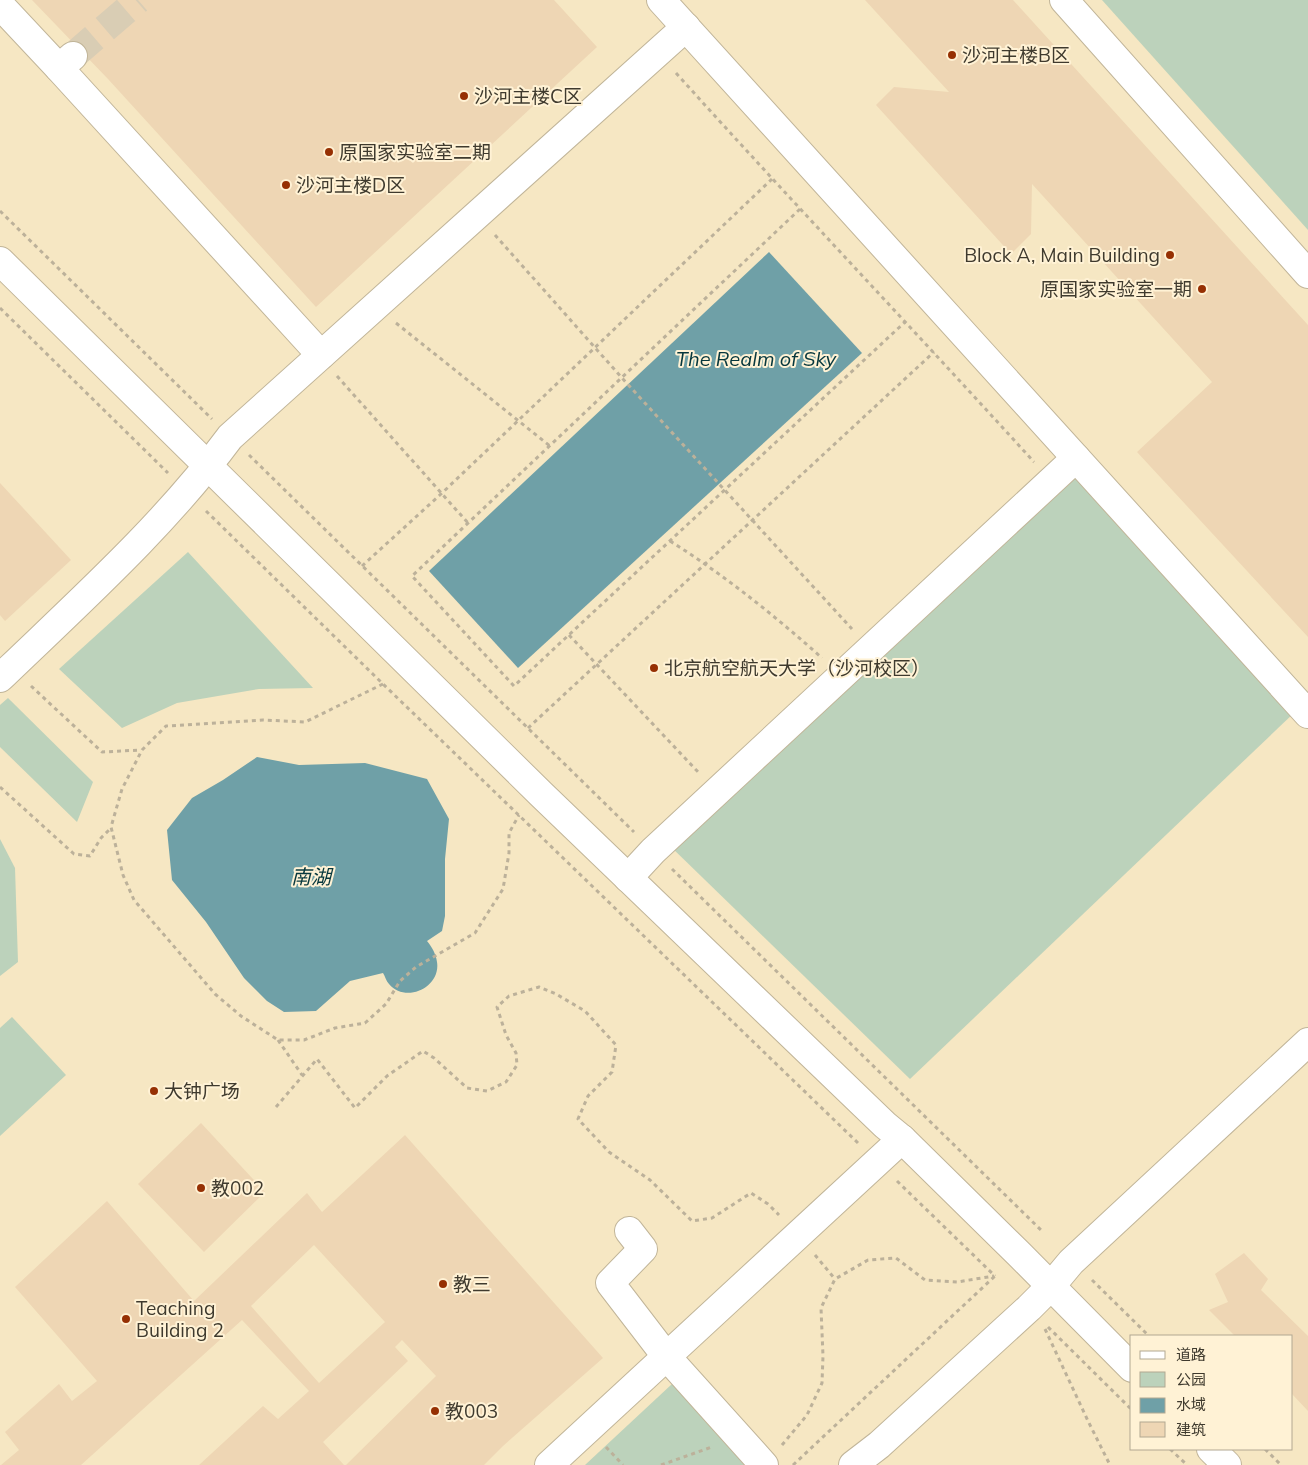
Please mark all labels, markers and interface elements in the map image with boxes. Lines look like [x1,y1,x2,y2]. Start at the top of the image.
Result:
place label: 沙河主楼B区 [962,43,1070,67]
marker: 沙河主楼B区 [946,49,958,61]
place label: 沙河主楼C区 [474,84,582,108]
marker: 沙河主楼C区 [458,90,470,102]
place label: 原国家实验室二期 [339,140,491,164]
marker: 原国家实验室二期 [323,146,335,158]
place label: 沙河主楼D区 [296,173,405,197]
marker: 沙河主楼D区 [280,179,292,191]
place label: Block A, Main Building [964,243,1160,267]
marker: Block A, Main Building [1164,249,1176,261]
place label: 原国家实验室一期 [1040,277,1192,301]
marker: 原国家实验室一期 [1196,283,1208,295]
water label: The Realm of Sky [676,346,838,371]
place label: 北京航空航天大学（沙河校区） [664,656,930,680]
marker: 北京航空航天大学（沙河校区） [648,662,660,674]
water label: 南湖 [291,864,334,889]
place label: 大钟广场 [164,1079,240,1103]
marker: 大钟广场 [148,1085,160,1097]
place label: 教002 [211,1176,264,1200]
marker: 教002 [195,1182,207,1194]
place label: 教三 [453,1272,491,1296]
marker: 教三 [437,1278,449,1290]
place label: Teaching Building 2 [136,1296,224,1342]
marker: Teaching Building 2 [120,1313,132,1325]
legend [1130,1335,1293,1450]
text: 道路 [1176,1345,1206,1364]
text: 公园 [1176,1370,1206,1389]
text: 水域 [1176,1395,1206,1414]
place label: 教003 [445,1399,498,1423]
marker: 教003 [429,1405,441,1417]
text: 建筑 [1176,1420,1206,1439]

